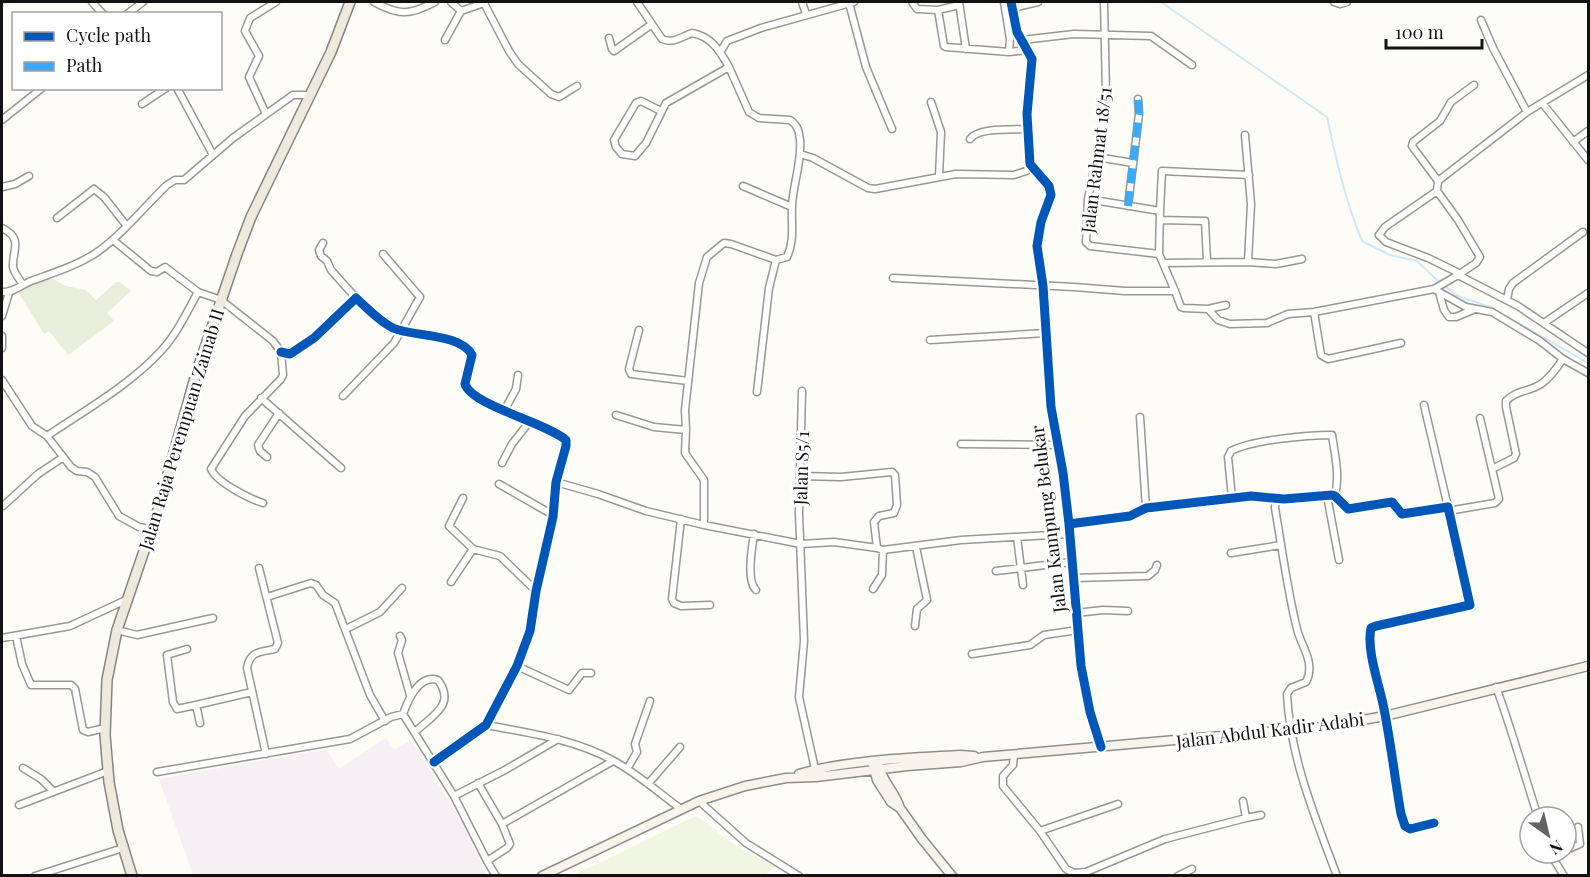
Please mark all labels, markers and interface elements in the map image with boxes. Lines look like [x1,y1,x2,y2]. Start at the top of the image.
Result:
legend [12,12,222,90]
scale bar [1386,12,1482,50]
text: 100 m [1395,20,1444,44]
text: Cycle path [66,23,151,47]
text: Path [66,53,103,77]
street label: Jalan Rahmat 18/51 [1075,85,1117,235]
street label: Jalan Raja Perempuan Zainab II [133,305,229,554]
street label: Jalan Kampung Belukar [1025,424,1072,615]
street label: Jalan S5/1 [788,430,814,507]
street label: Jalan Abdul Kadir Adabi [1174,707,1365,754]
north arrow [1518,805,1578,865]
text: N [1546,836,1567,860]

